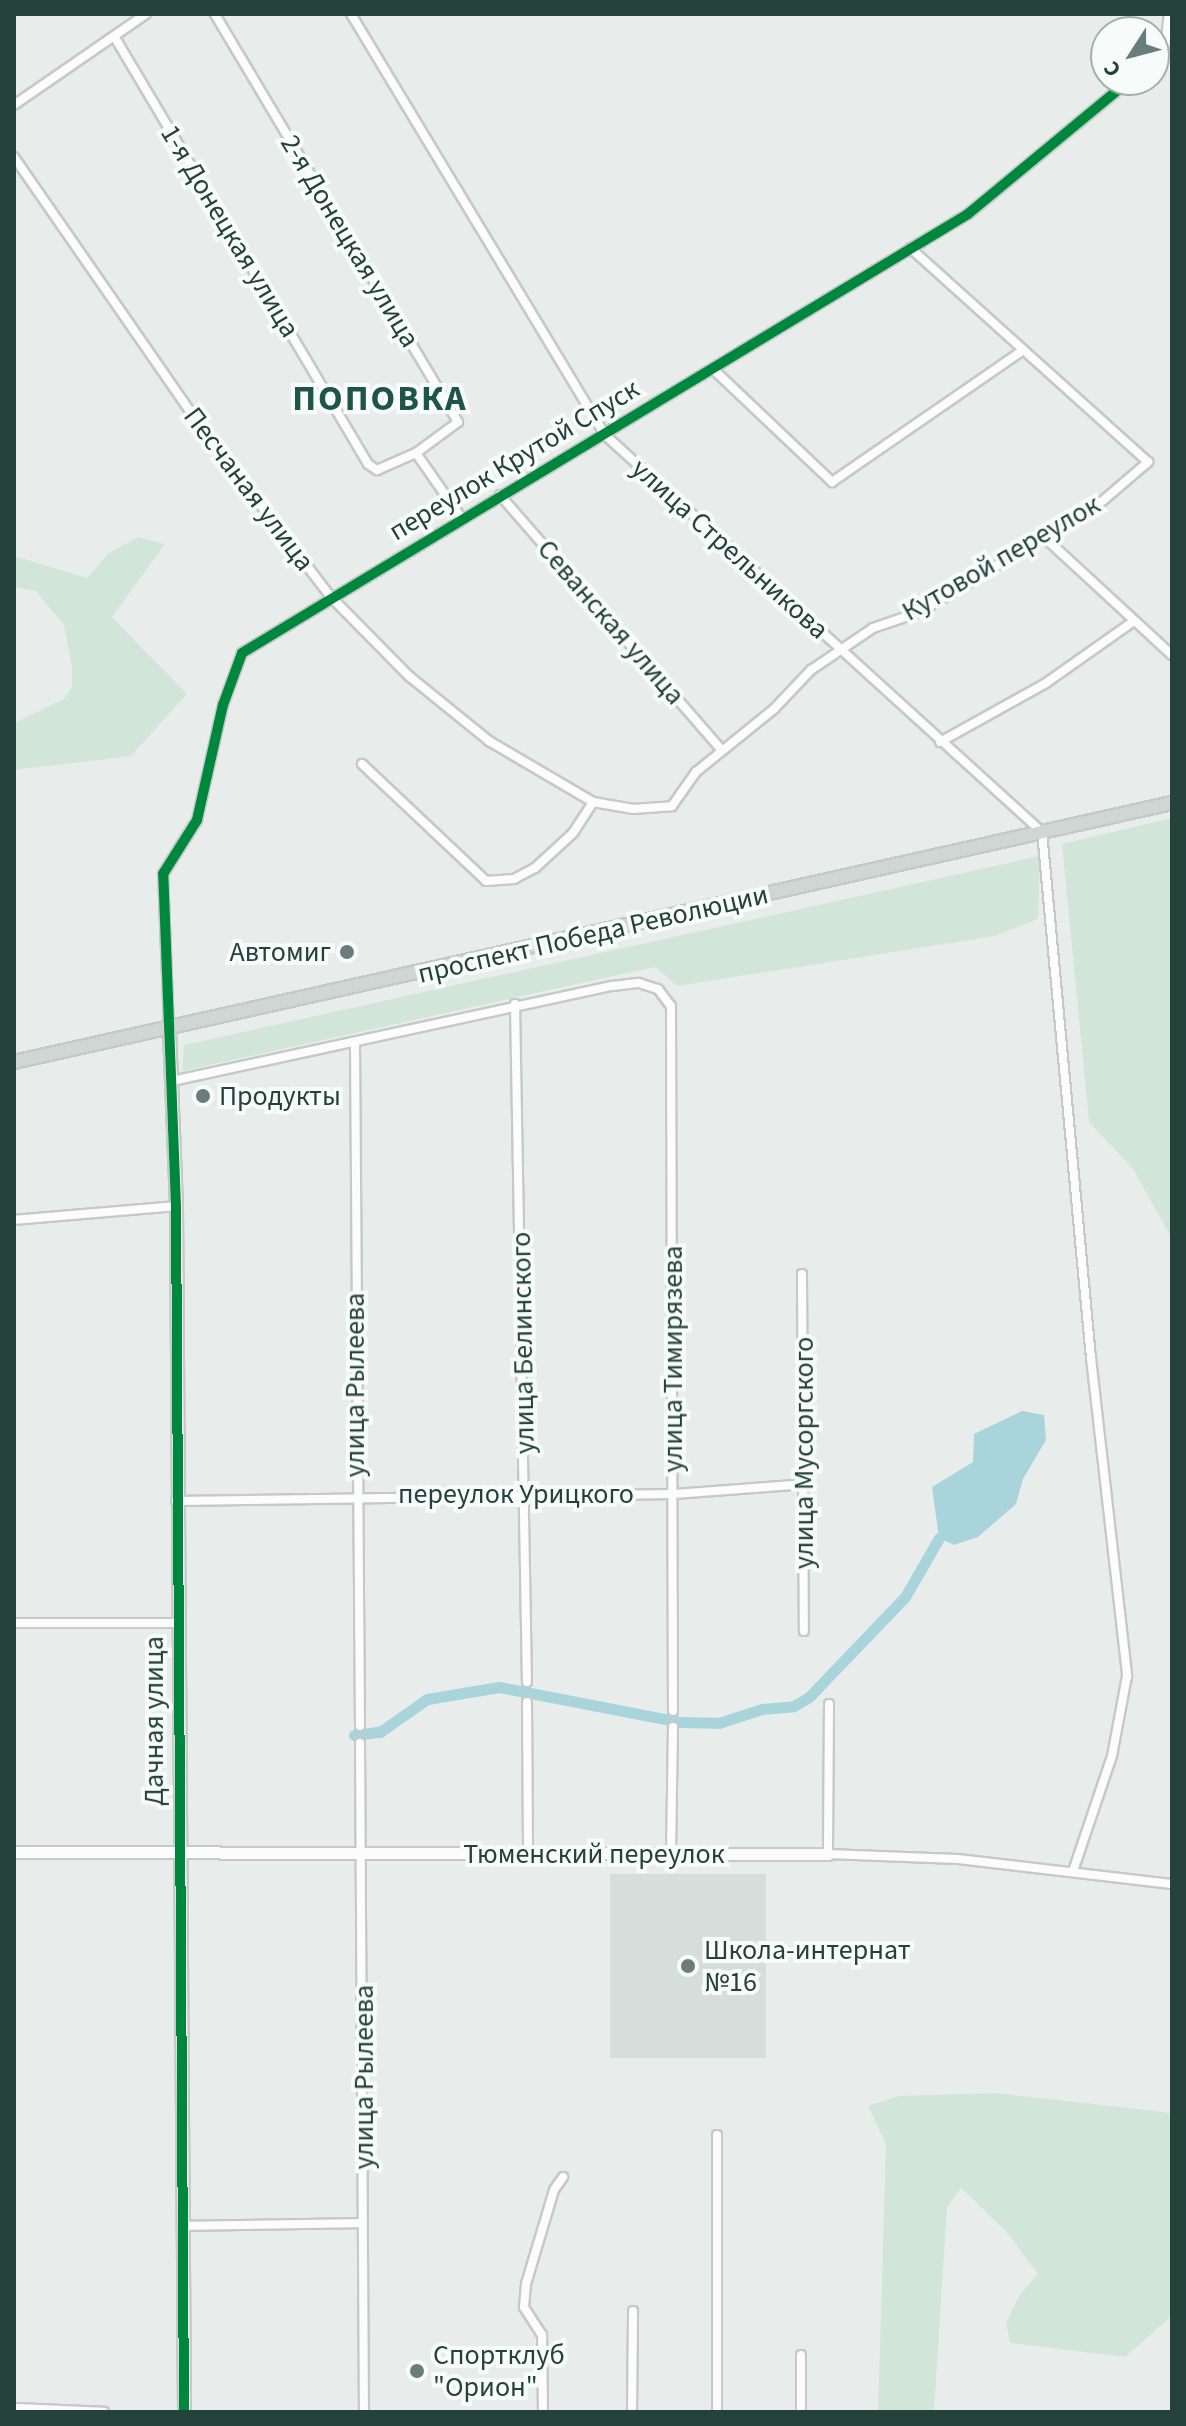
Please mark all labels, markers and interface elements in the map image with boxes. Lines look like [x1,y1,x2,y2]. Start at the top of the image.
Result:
north arrow [1090,16,1170,96]
text: С [1095,54,1129,84]
street label: 1-я Донецкая улица [153,119,307,343]
street label: 2-я Донецкая улица [273,129,427,353]
street label: переулок Крутой Спуск [383,372,645,548]
district label: ПОПОВКА [292,377,468,421]
street label: Песчаная улица [177,401,321,577]
street label: улица Стрельникова [625,452,835,646]
street label: Кутовой переулок [896,488,1106,628]
street label: Севанская улица [530,533,692,711]
street label: проспект Победа Революции [415,877,771,991]
place label: Автомиг [229,935,331,969]
marker: Автомиг [338,943,356,961]
place label: Продукты [219,1079,341,1113]
marker: Продукты [194,1087,212,1105]
street label: улица Белинского [504,1232,542,1454]
street label: улица Тимирязева [656,1246,690,1472]
street label: улица Рылеева [338,1293,372,1477]
street label: улица Мусоргского [787,1337,821,1569]
street label: переулок Урицкого [398,1477,634,1511]
street label: Дачная улица [137,1636,171,1806]
street label: Тюменский переулок [463,1837,725,1871]
place label: Школа-интернат №16 [704,1933,911,1999]
marker: Школа-интернат №16 [679,1957,697,1975]
street label: улица Рылеева [347,1985,381,2169]
place label: Спортклуб "Орион" [433,2338,565,2404]
marker: Спортклуб "Орион" [408,2362,426,2380]

